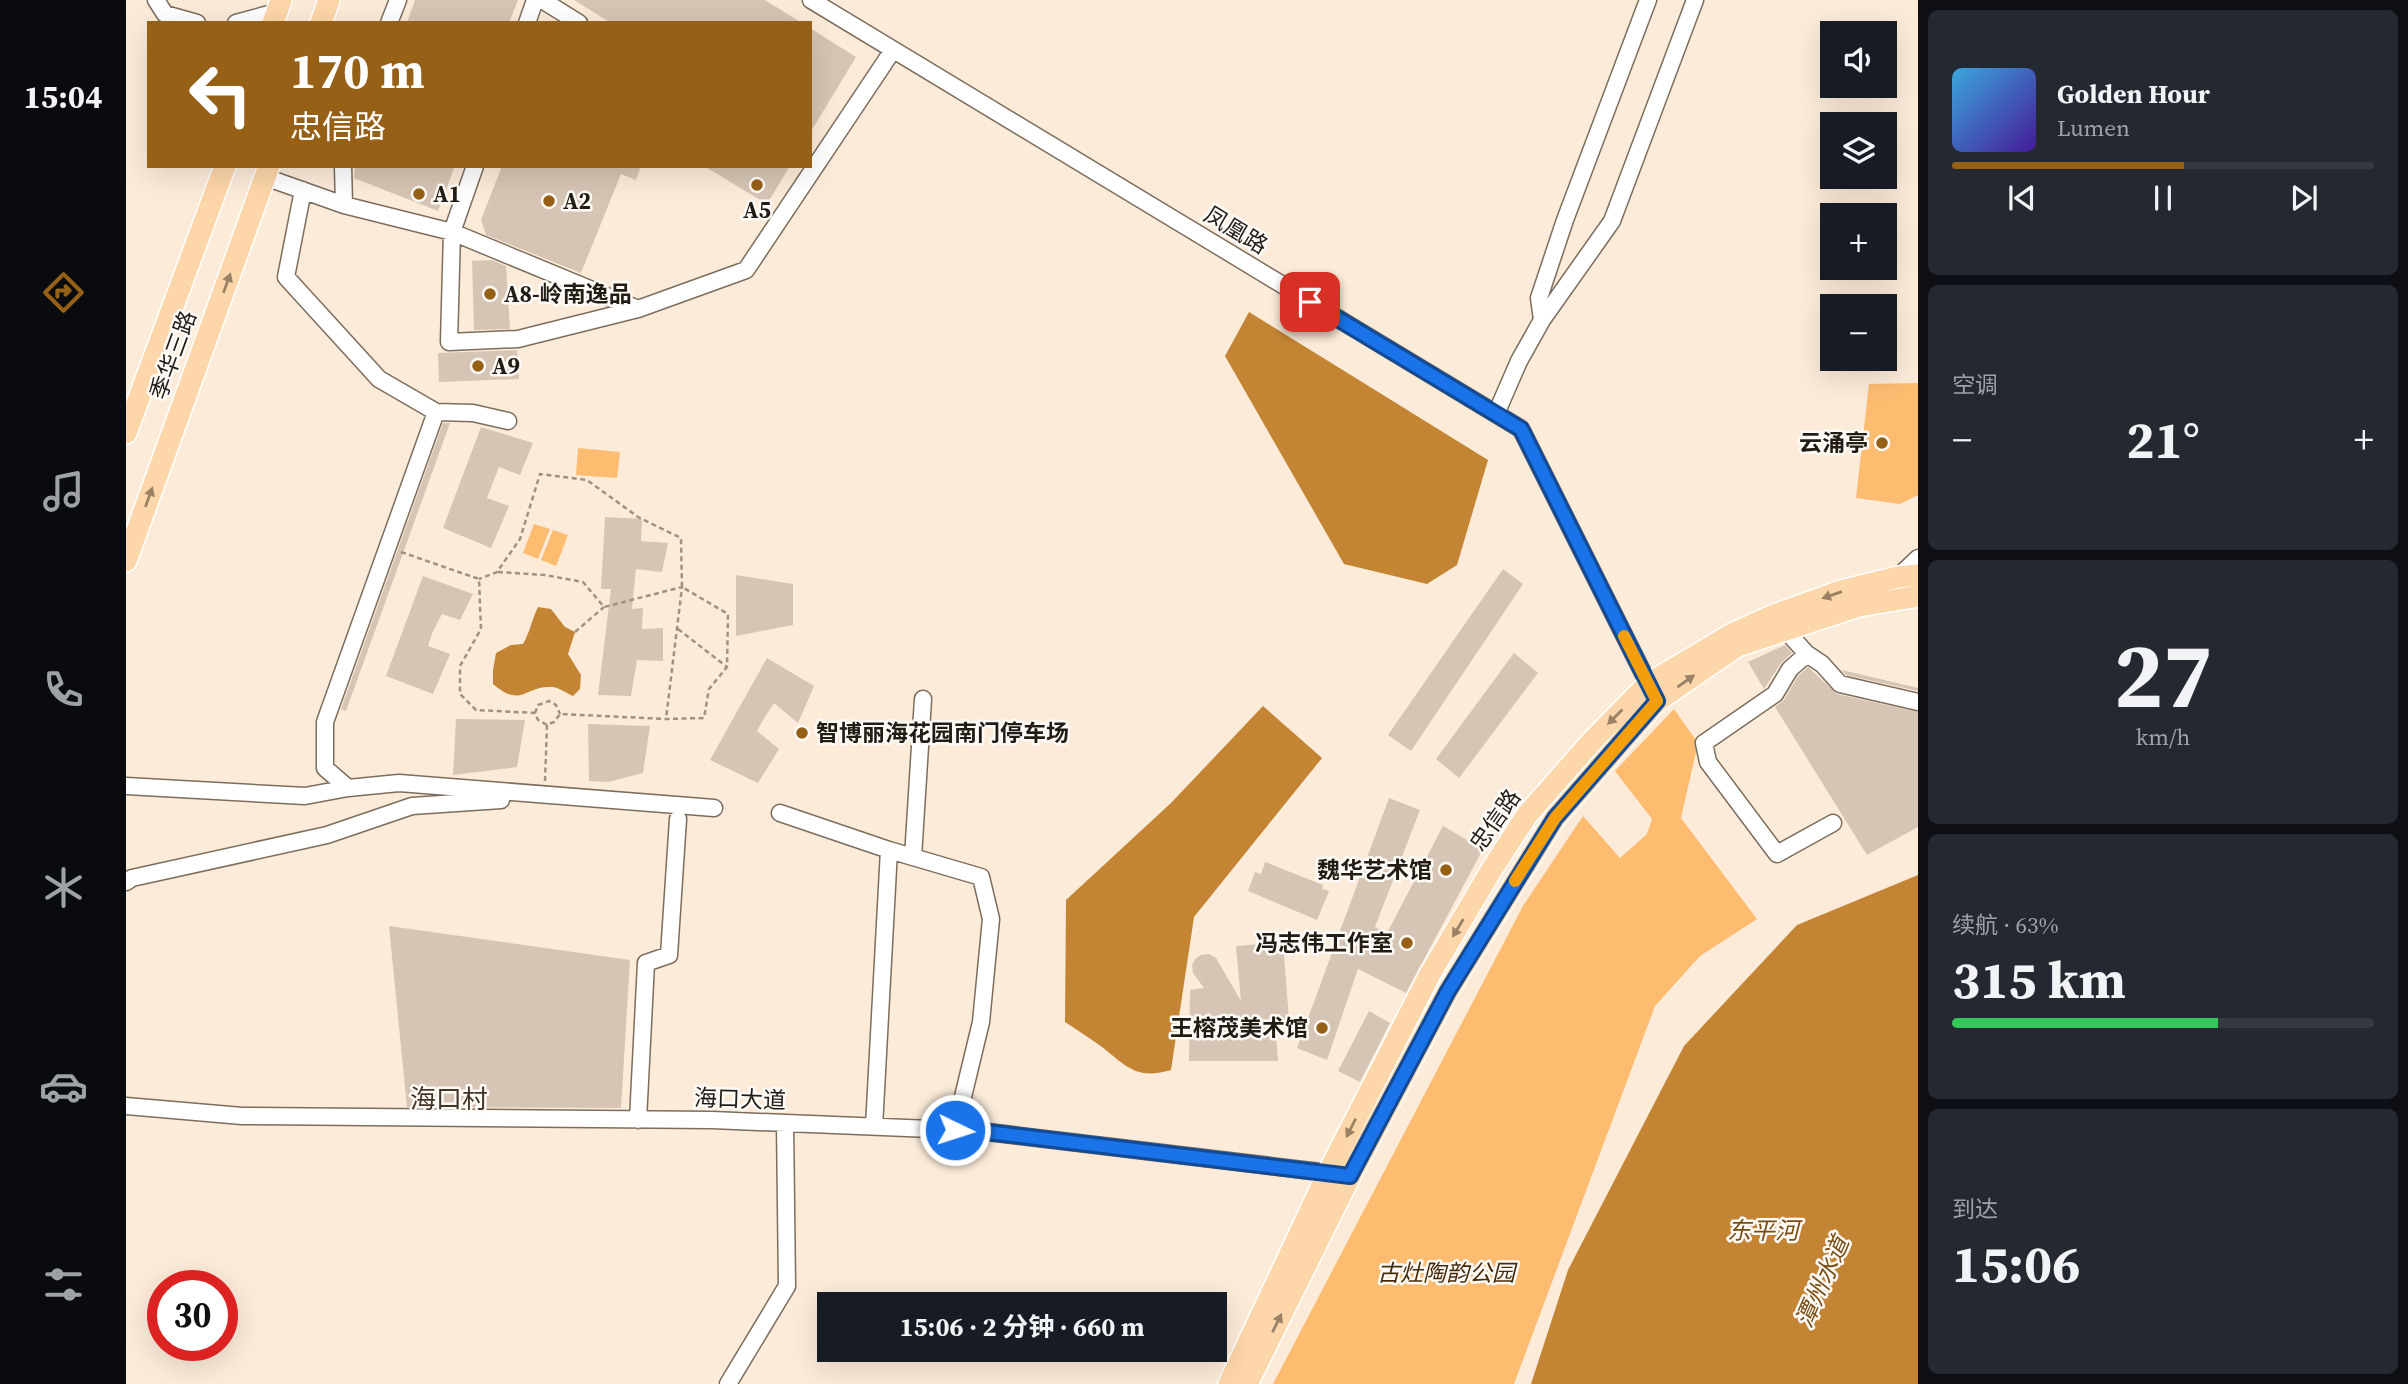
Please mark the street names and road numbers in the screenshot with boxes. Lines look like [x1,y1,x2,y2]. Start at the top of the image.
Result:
street label: 凤凰路 [1198,199,1274,261]
street label: 季华三路 [142,306,204,404]
street label: 忠信路 [1462,783,1528,857]
street label: 海口大道 [693,1081,787,1117]

